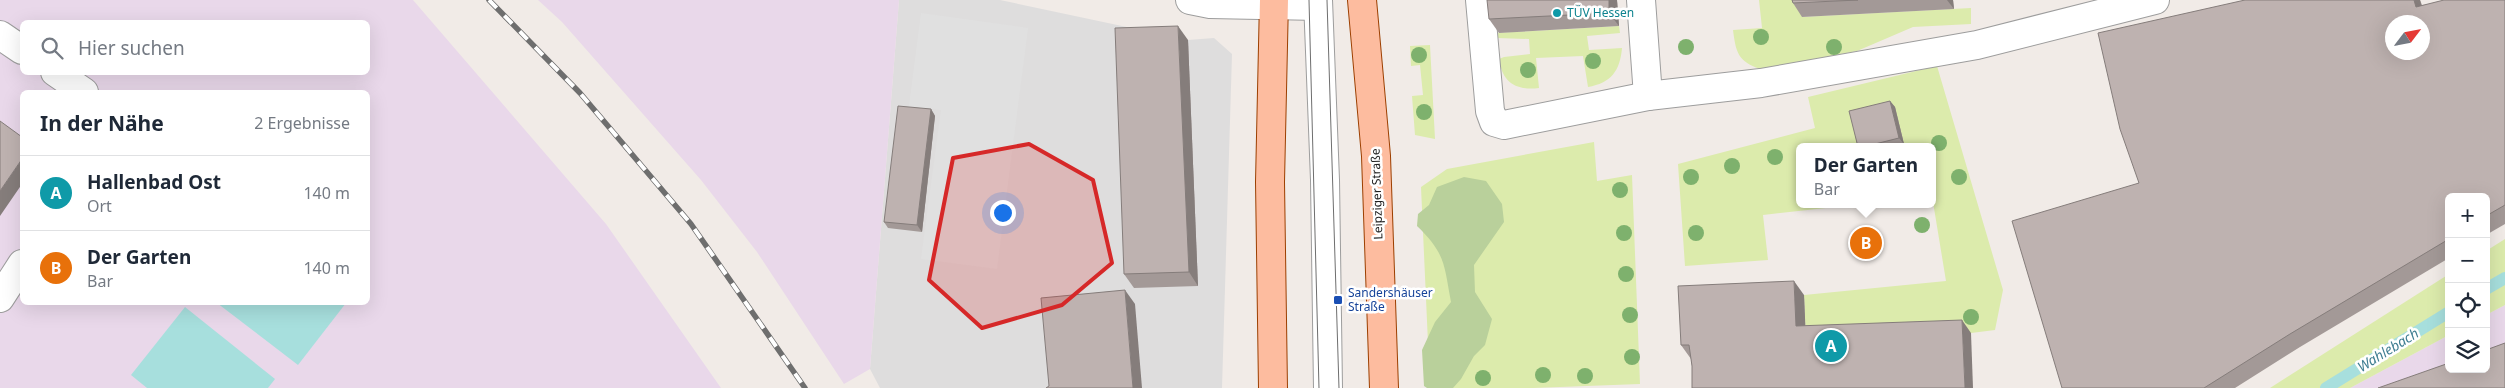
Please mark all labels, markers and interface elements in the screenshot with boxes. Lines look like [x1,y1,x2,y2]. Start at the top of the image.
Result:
place label: TÜV Hessen [1567,4,1634,21]
marker: TÜV Hessen [1551,7,1563,19]
north arrow [2385,15,2430,60]
search box [20,20,370,75]
icon: search [38,34,66,62]
text: Hier suchen [78,35,185,61]
text: In der Nähe [40,109,164,137]
text: 2 Ergebnisse [254,112,350,134]
popup [1796,143,1936,208]
street label: Leipziger Straße [1366,148,1387,240]
text: Der Garten [1814,152,1918,178]
text: Hallenbad Ost [87,169,221,195]
text: Bar [1814,178,1840,200]
text: A [50,182,62,204]
text: 140 m [303,182,350,204]
map controls [2445,193,2490,373]
button: + [2445,193,2490,238]
text: Ort [87,195,112,217]
your location [990,200,1016,226]
pin: B [1850,224,1882,262]
button: − [2445,238,2490,283]
text: Der Garten [87,244,191,270]
text: B [51,257,61,279]
text: 140 m [303,257,350,279]
text: Bar [87,270,113,292]
button: locate [2445,283,2490,328]
place label: Sandershäuser Straße [1348,284,1433,315]
marker: Sandershäuser Straße [1332,294,1344,306]
water label: Wahlebach [2353,323,2422,376]
pin: A [1815,327,1847,365]
button: layers [2445,328,2490,373]

